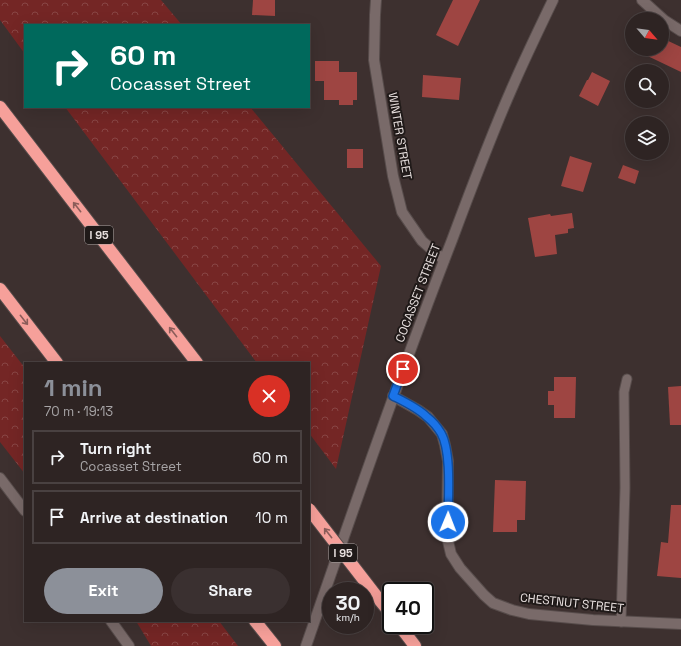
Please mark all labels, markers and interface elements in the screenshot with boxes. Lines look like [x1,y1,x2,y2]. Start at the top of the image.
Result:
north arrow [625,12,669,56]
map controls [625,12,669,160]
text: 60 m [110,37,176,73]
icon: right [44,40,96,92]
button: search [625,64,669,108]
text: Cocasset Street [110,72,251,95]
street label: WINTER STREET [384,91,416,181]
button: layers [625,116,669,160]
one-way arrow [73,201,81,212]
road number: I 95 [85,226,113,244]
street label: COCASSET STREET [392,241,444,345]
one-way arrow [20,314,28,325]
one-way arrow [169,327,178,338]
pin [386,352,420,386]
icon: arrive [392,358,414,380]
text: 1 min [44,372,103,403]
button: close [248,375,290,417]
text: 70 m · 19:13 [44,403,113,420]
text: Turn right [80,439,151,458]
icon: right [46,446,68,468]
text: 60 m [252,448,288,467]
text: Cocasset Street [80,458,182,475]
position arrow [427,501,469,543]
icon: arrive [46,506,68,528]
text: Arrive at destination [80,508,228,527]
text: 10 m [255,508,288,527]
one-way arrow [323,527,332,538]
road number: I 95 [329,544,357,562]
button: Exit [44,568,163,614]
button: Share [171,568,290,614]
speed limit sign: 40 [382,582,434,634]
text: 30 [335,590,361,616]
street label: CHESTNUT STREET [519,590,625,616]
text: km/h [336,611,360,624]

